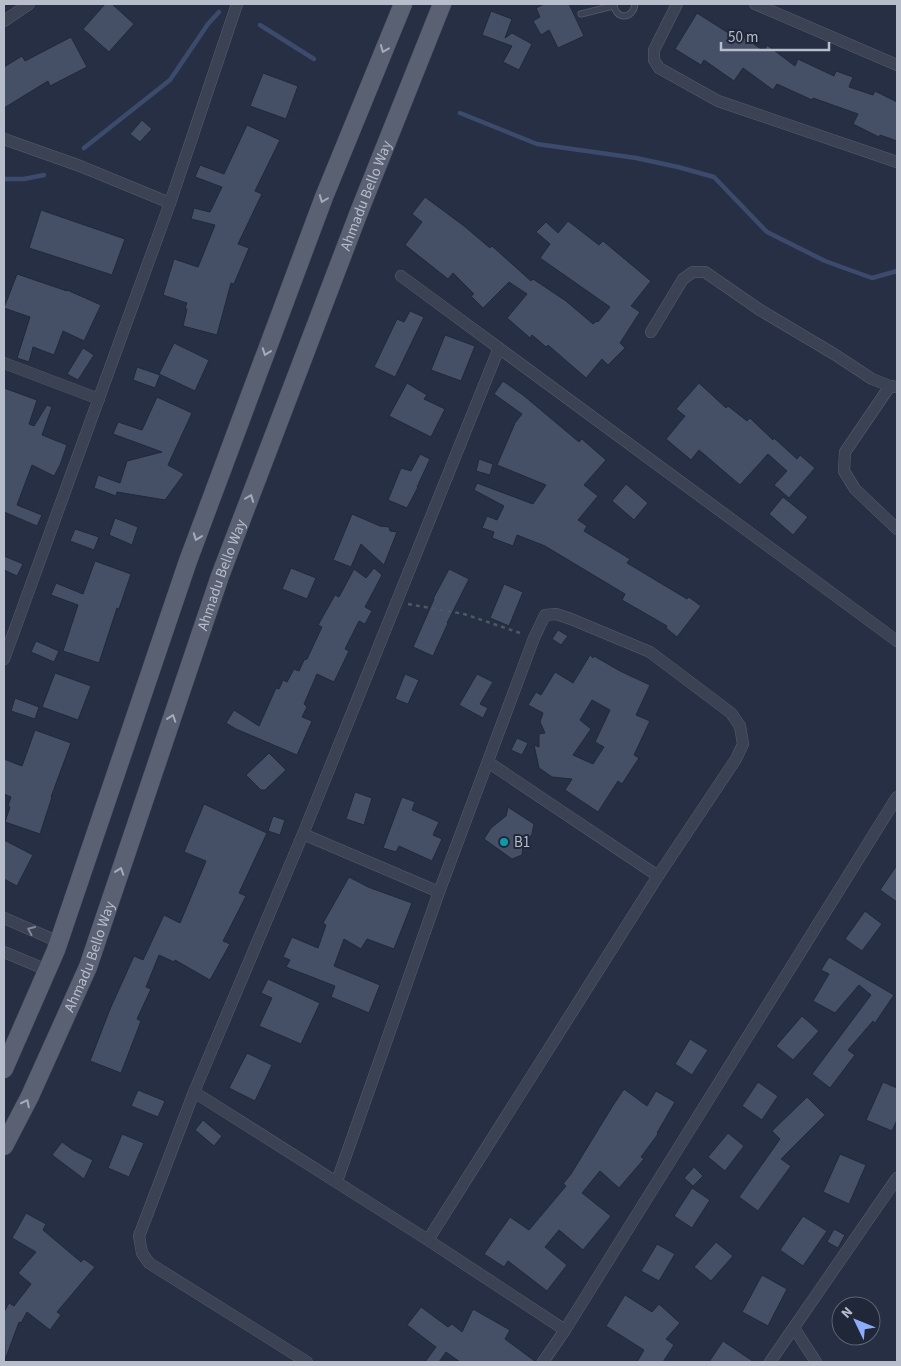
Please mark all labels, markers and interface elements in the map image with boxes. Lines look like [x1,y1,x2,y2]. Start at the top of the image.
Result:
scale bar [721,20,828,52]
text: 50 m [728,27,758,48]
one-way arrow [380,44,390,53]
street label: Ahmadu Bello Way [335,137,398,254]
one-way arrow [319,195,329,203]
one-way arrow [262,347,272,355]
one-way arrow [244,495,254,503]
street label: Ahmadu Bello Way [192,516,252,634]
one-way arrow [193,532,203,540]
one-way arrow [166,714,176,722]
place label: B1 [514,832,530,853]
marker: B1 [498,836,510,848]
one-way arrow [114,868,124,876]
street label: Ahmadu Bello Way [59,899,120,1016]
one-way arrow [27,926,36,937]
one-way arrow [20,1099,30,1108]
north arrow [831,1296,881,1346]
text: N [837,1303,858,1323]

